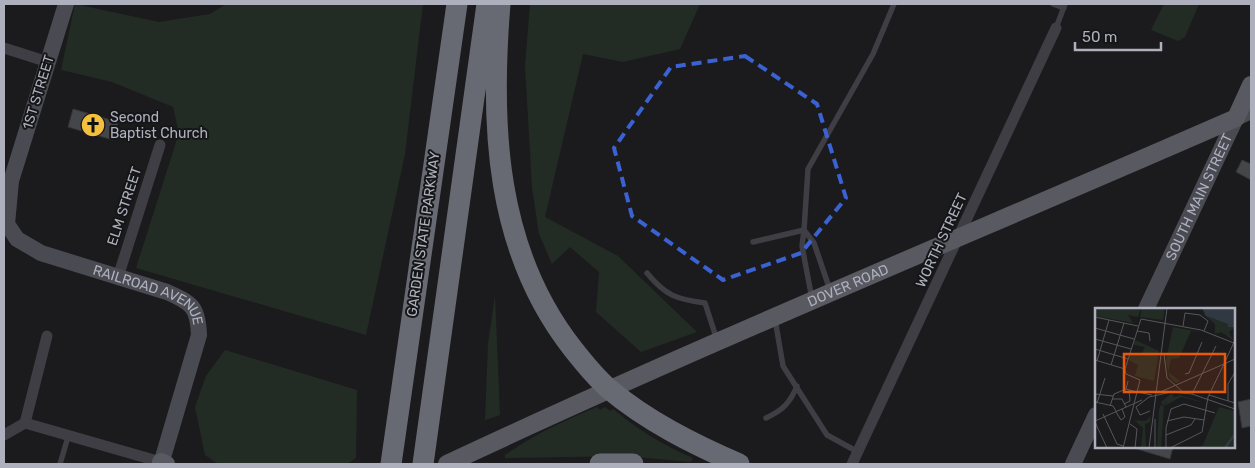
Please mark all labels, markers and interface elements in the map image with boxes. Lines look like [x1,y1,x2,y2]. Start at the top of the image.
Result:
scale bar [1075,20,1161,52]
text: 50 m [1082,28,1117,46]
street label: 1ST STREET [19,53,58,131]
place label: Second Baptist Church [110,109,208,142]
church icon: Second Baptist Church [80,112,106,138]
street label: SOUTH MAIN STREET [1162,131,1236,263]
street label: GARDEN STATE PARKWAY [403,150,444,318]
street label: ELM STREET [104,165,145,248]
street label: WORTH STREET [912,190,971,290]
street label: DOVER ROAD [805,261,891,311]
street label: RAILROAD AVENUE [91,262,206,326]
inset map [1095,308,1235,448]

